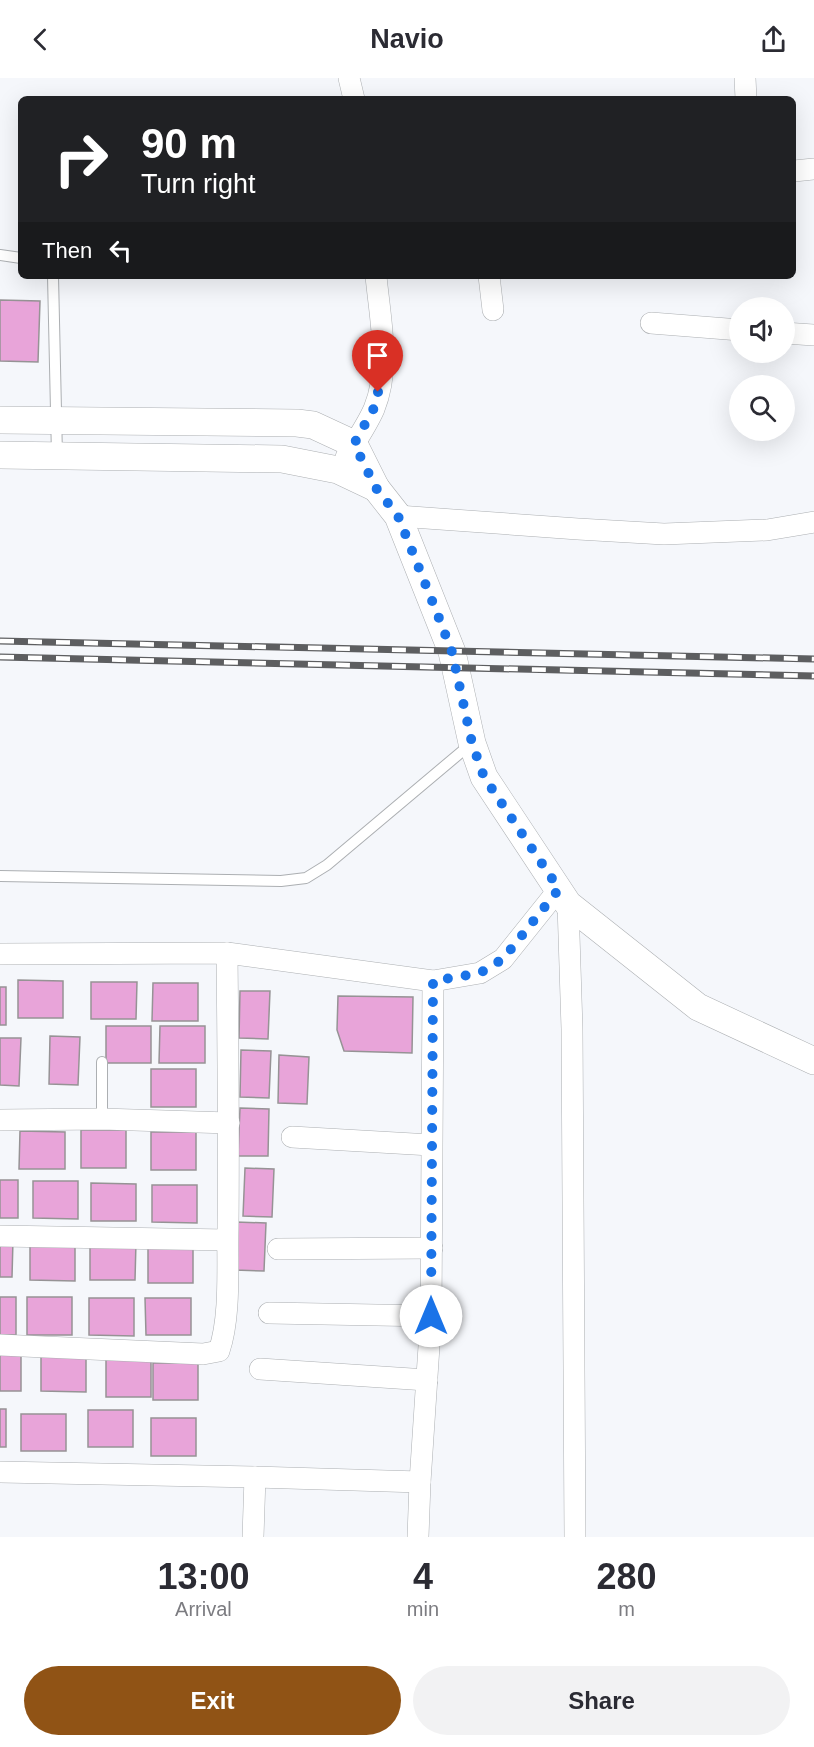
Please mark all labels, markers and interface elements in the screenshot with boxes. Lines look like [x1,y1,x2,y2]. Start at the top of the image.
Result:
icon: back [24,23,57,56]
icon: share [757,23,790,56]
text: Navio [370,24,444,54]
icon: right [42,120,120,198]
text: 90 m [141,120,237,167]
text: Turn right [141,169,256,199]
icon: left [104,234,137,267]
text: Then [42,238,92,263]
map controls [729,297,795,441]
button: sound [729,297,795,363]
pin [352,330,403,392]
icon: arrive [361,339,394,372]
button: search [729,375,795,441]
position arrow [399,1284,463,1348]
text: 13:00 [157,1556,249,1597]
text: 4 [413,1556,433,1597]
text: 280 [596,1556,657,1597]
text: Arrival [175,1598,232,1620]
text: min [407,1598,439,1620]
text: m [618,1598,635,1620]
button: Exit [24,1666,401,1735]
button: Share [413,1666,790,1735]

